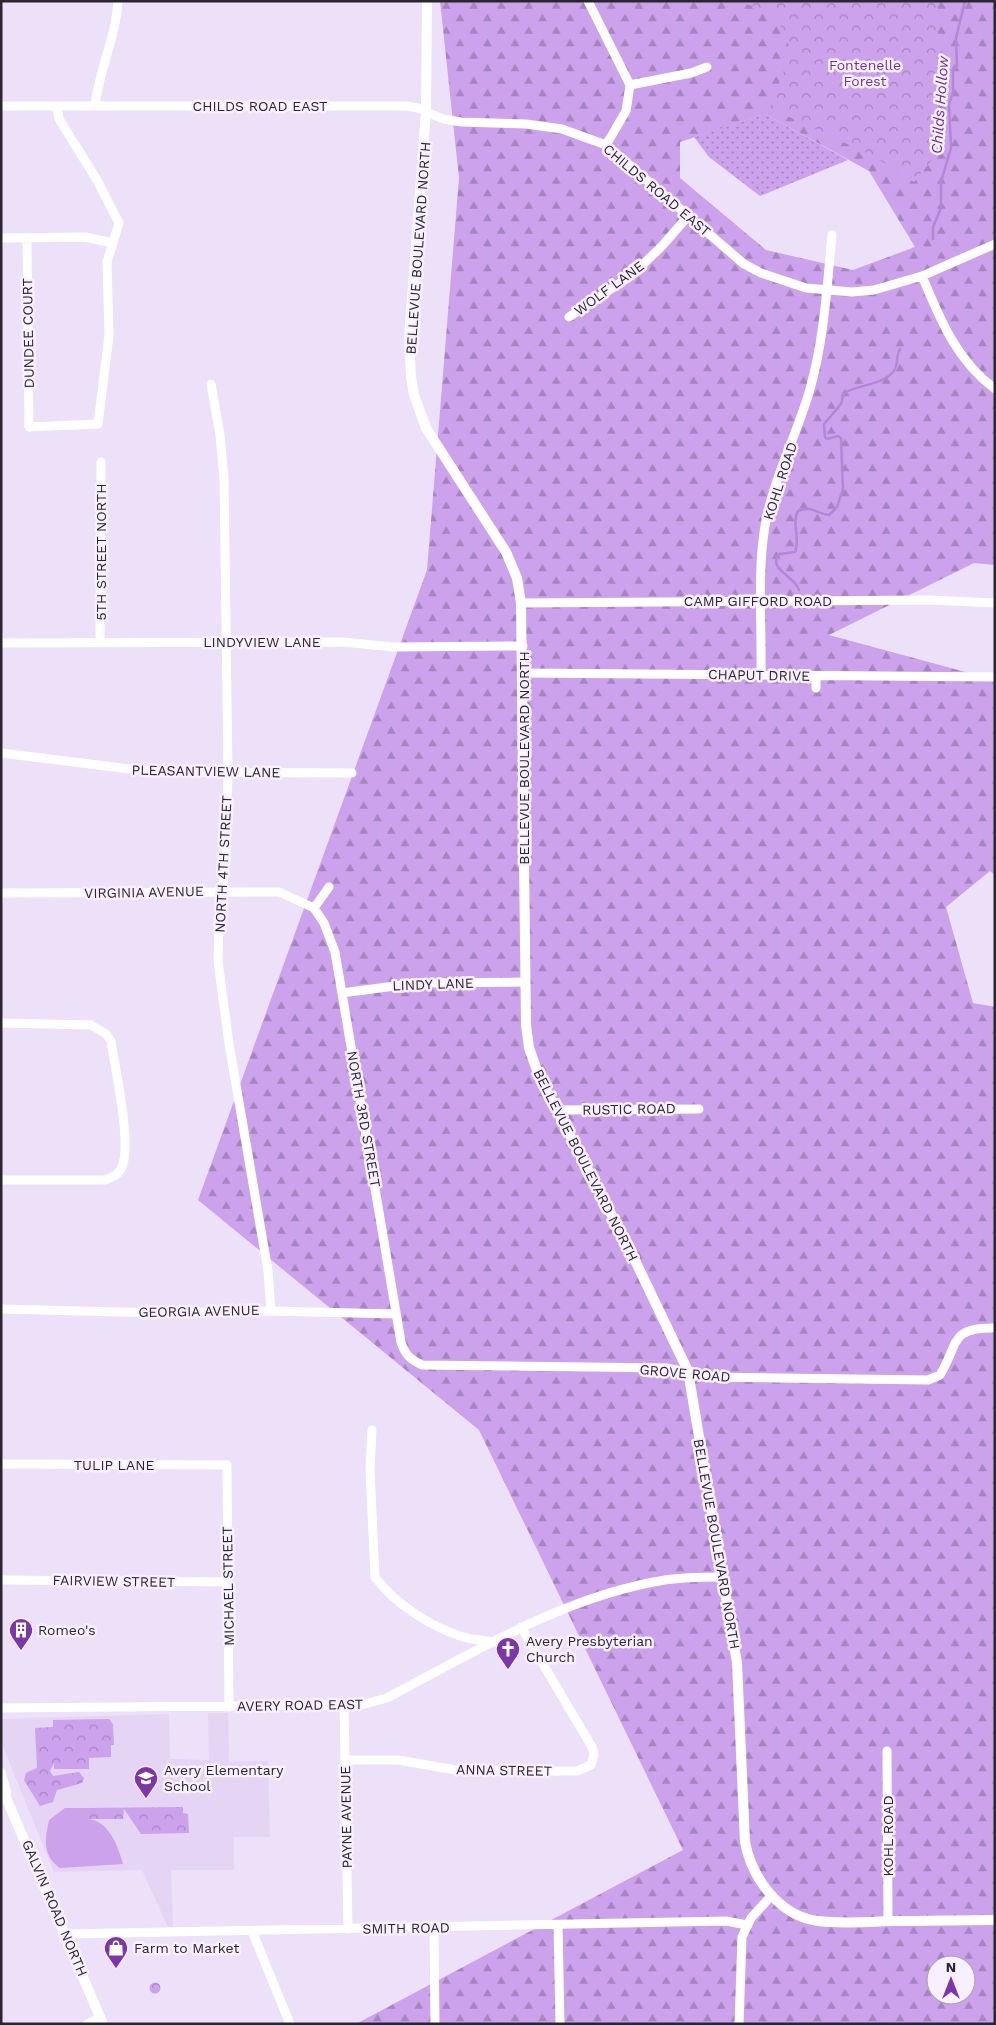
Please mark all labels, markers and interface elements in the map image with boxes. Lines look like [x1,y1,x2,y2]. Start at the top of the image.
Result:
water label: Childs Hollow [928,54,952,155]
park label: Fontenelle Forest [829,57,901,89]
street label: CHILDS ROAD EAST [193,98,328,114]
street label: BELLEVUE BOULEVARD NORTH [403,141,433,355]
street label: CHILDS ROAD EAST [600,141,714,240]
street label: WOLF LANE [571,257,647,319]
street label: DUNDEE COURT [19,277,37,388]
street label: KOHL ROAD [760,440,800,522]
street label: 5TH STREET NORTH [93,483,109,621]
street label: CAMP GIFFORD ROAD [684,593,832,609]
street label: LINDYVIEW LANE [203,634,321,650]
street label: BELLEVUE BOULEVARD NORTH [516,651,532,865]
street label: CHAPUT DRIVE [708,666,810,684]
street label: PLEASANTVIEW LANE [132,762,281,780]
street label: NORTH 4TH STREET [211,794,235,933]
street label: VIRGINIA AVENUE [84,883,204,901]
street label: LINDY LANE [392,975,474,993]
street label: NORTH 3RD STREET [344,1050,384,1189]
street label: BELLEVUE BOULEVARD NORTH [530,1066,642,1264]
street label: RUSTIC ROAD [582,1100,676,1118]
street label: GEORGIA AVENUE [138,1302,260,1320]
street label: GROVE ROAD [639,1361,731,1385]
street label: BELLEVUE BOULEVARD NORTH [691,1438,743,1650]
street label: TULIP LANE [74,1457,154,1473]
street label: MICHAEL STREET [219,1526,237,1646]
street label: FAIRVIEW STREET [52,1572,176,1590]
building icon: Romeo's [8,1617,34,1651]
place label: Romeo's [38,1622,96,1638]
place label: Avery Presbyterian Church [526,1633,653,1665]
church icon: Avery Presbyterian Church [495,1636,521,1670]
street label: AVERY ROAD EAST [237,1696,364,1714]
street label: ANNA STREET [456,1761,553,1779]
place label: Avery Elementary School [164,1762,284,1794]
school or university icon: Avery Elementary School [133,1765,159,1799]
street label: PAYNE AVENUE [337,1765,355,1869]
street label: KOHL ROAD [880,1795,896,1877]
street label: GALVIN ROAD NORTH [19,1837,91,1979]
street label: SMITH ROAD [362,1919,450,1937]
shop icon: Farm to Market [103,1935,129,1969]
place label: Farm to Market [134,1940,239,1956]
north arrow [926,1955,976,2005]
text: N [946,1959,956,1975]

